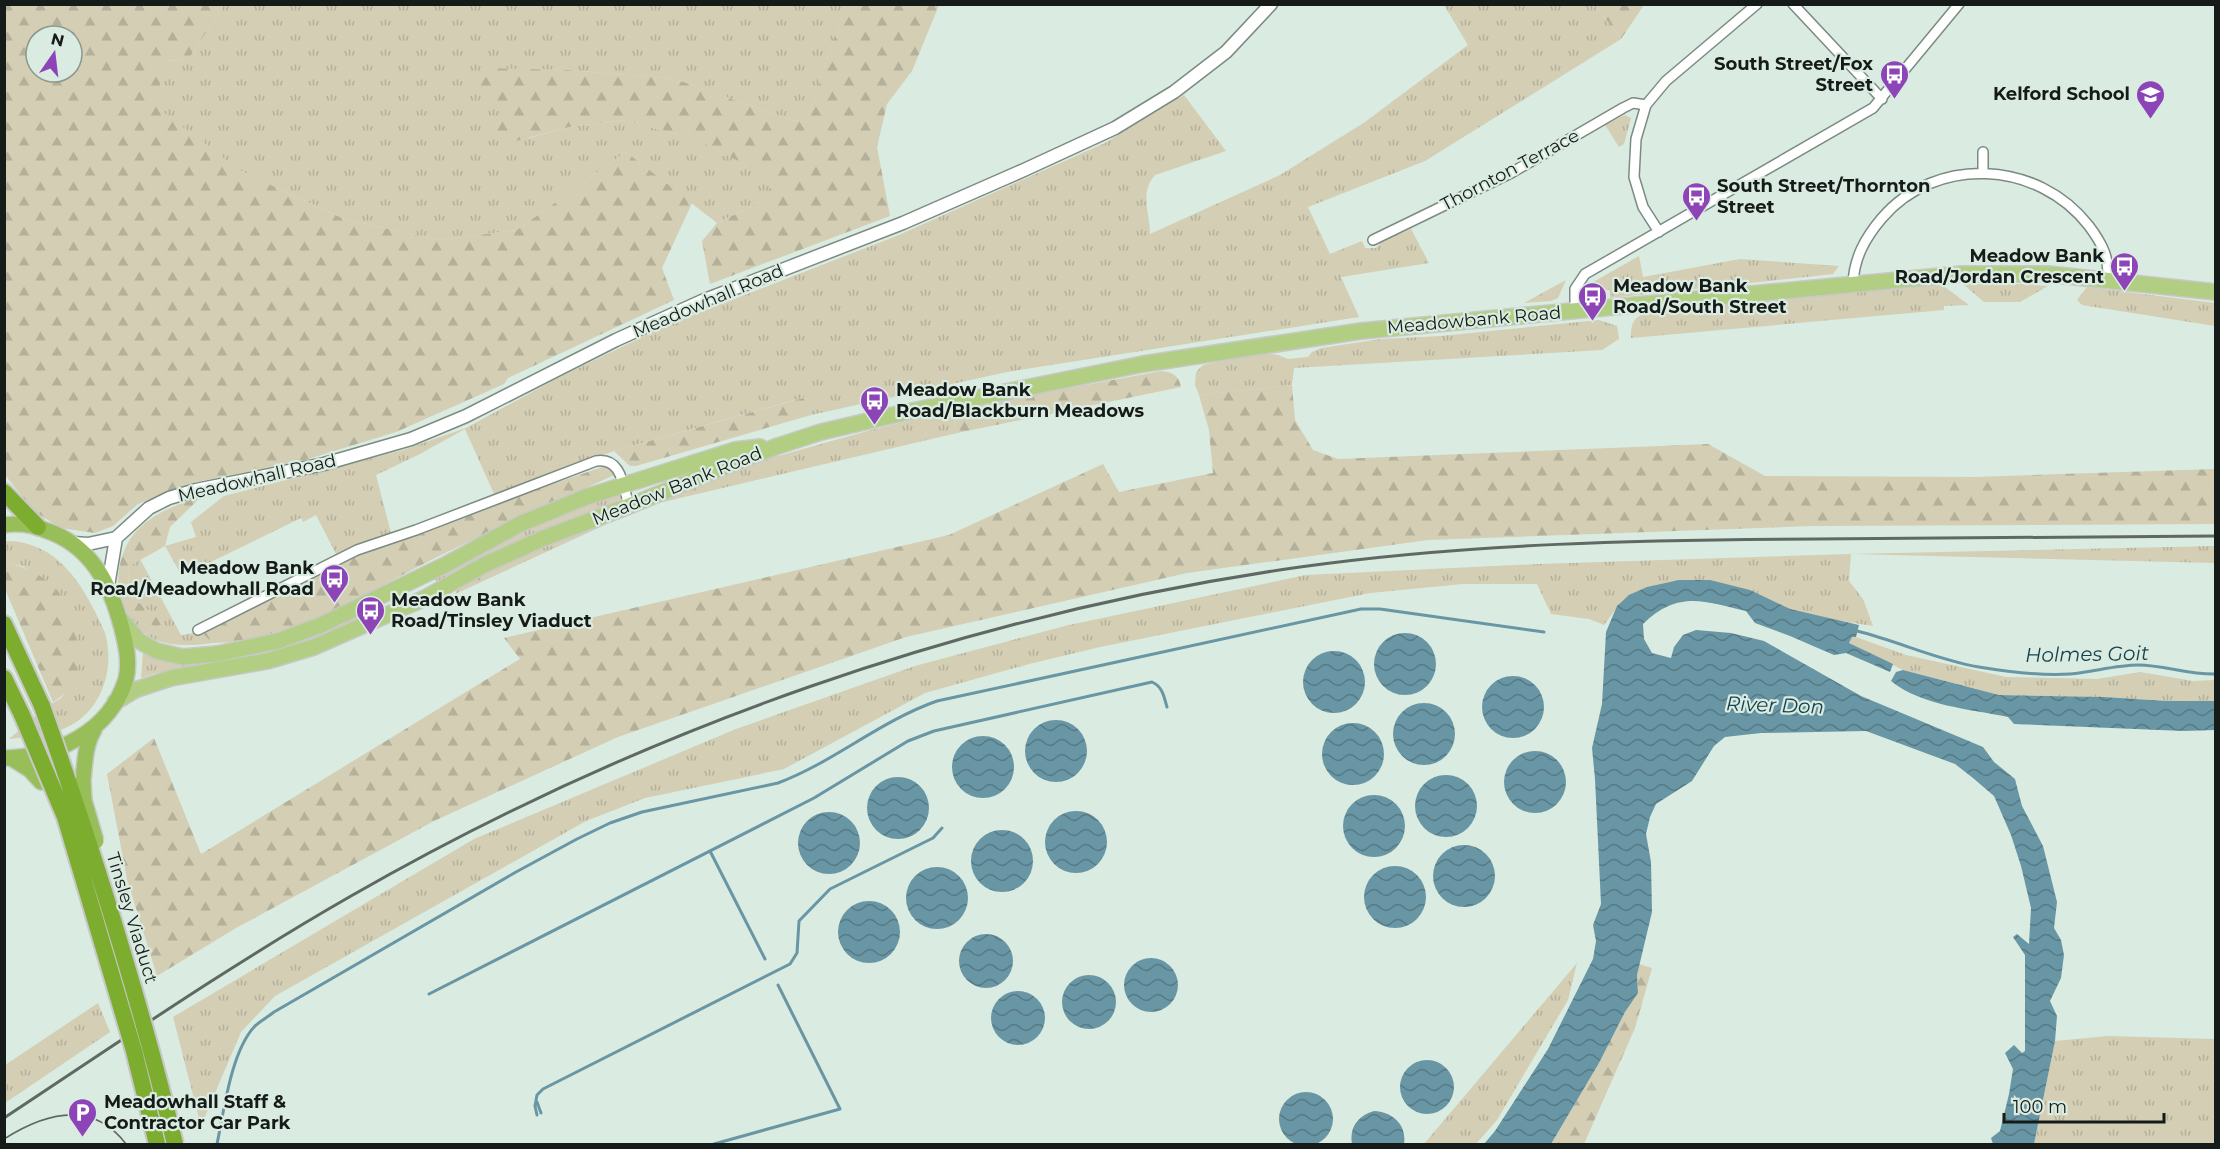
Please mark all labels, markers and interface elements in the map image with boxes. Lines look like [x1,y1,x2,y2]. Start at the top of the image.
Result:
north arrow [24,24,84,84]
text: N [49,29,66,51]
place label: South Street/Fox Street [1714,53,1873,96]
bus stop icon: South Street/Fox Street [1878,58,1910,100]
school or university icon: Kelford School [2135,78,2167,120]
place label: Kelford School [1993,83,2130,105]
street label: Thornton Terrace [1437,124,1583,216]
place label: South Street/Thornton Street [1717,175,1930,218]
bus stop icon: South Street/Thornton Street [1680,180,1712,222]
place label: Meadow Bank Road/Jordan Crescent [1895,245,2104,288]
bus stop icon: Meadow Bank Road/Jordan Crescent [2109,250,2141,292]
street label: Meadowhall Road [629,259,787,343]
place label: Meadow Bank Road/South Street [1613,275,1787,318]
bus stop icon: Meadow Bank Road/South Street [1576,280,1608,322]
street label: Meadowbank Road [1386,301,1562,339]
place label: Meadow Bank Road/Blackburn Meadows [896,379,1144,422]
bus stop icon: Meadow Bank Road/Blackburn Meadows [859,384,891,426]
street label: Meadow Bank Road [589,442,765,530]
street label: Meadowhall Road [176,449,338,507]
place label: Meadow Bank Road/Meadowhall Road [90,557,314,600]
bus stop icon: Meadow Bank Road/Meadowhall Road [319,562,351,604]
place label: Meadow Bank Road/Tinsley Viaduct [391,589,592,632]
bus stop icon: Meadow Bank Road/Tinsley Viaduct [354,594,386,636]
water label: Holmes Goit [2025,641,2149,667]
water label: River Don [1725,691,1825,719]
street label: Tinsley Viaduct [102,850,162,986]
scale bar [2004,1086,2164,1124]
place label: Meadowhall Staff & Contractor Car Park [104,1091,291,1134]
parking icon: Meadowhall Staff & Contractor Car Park [67,1096,99,1138]
text: 100 m [2013,1096,2067,1118]

